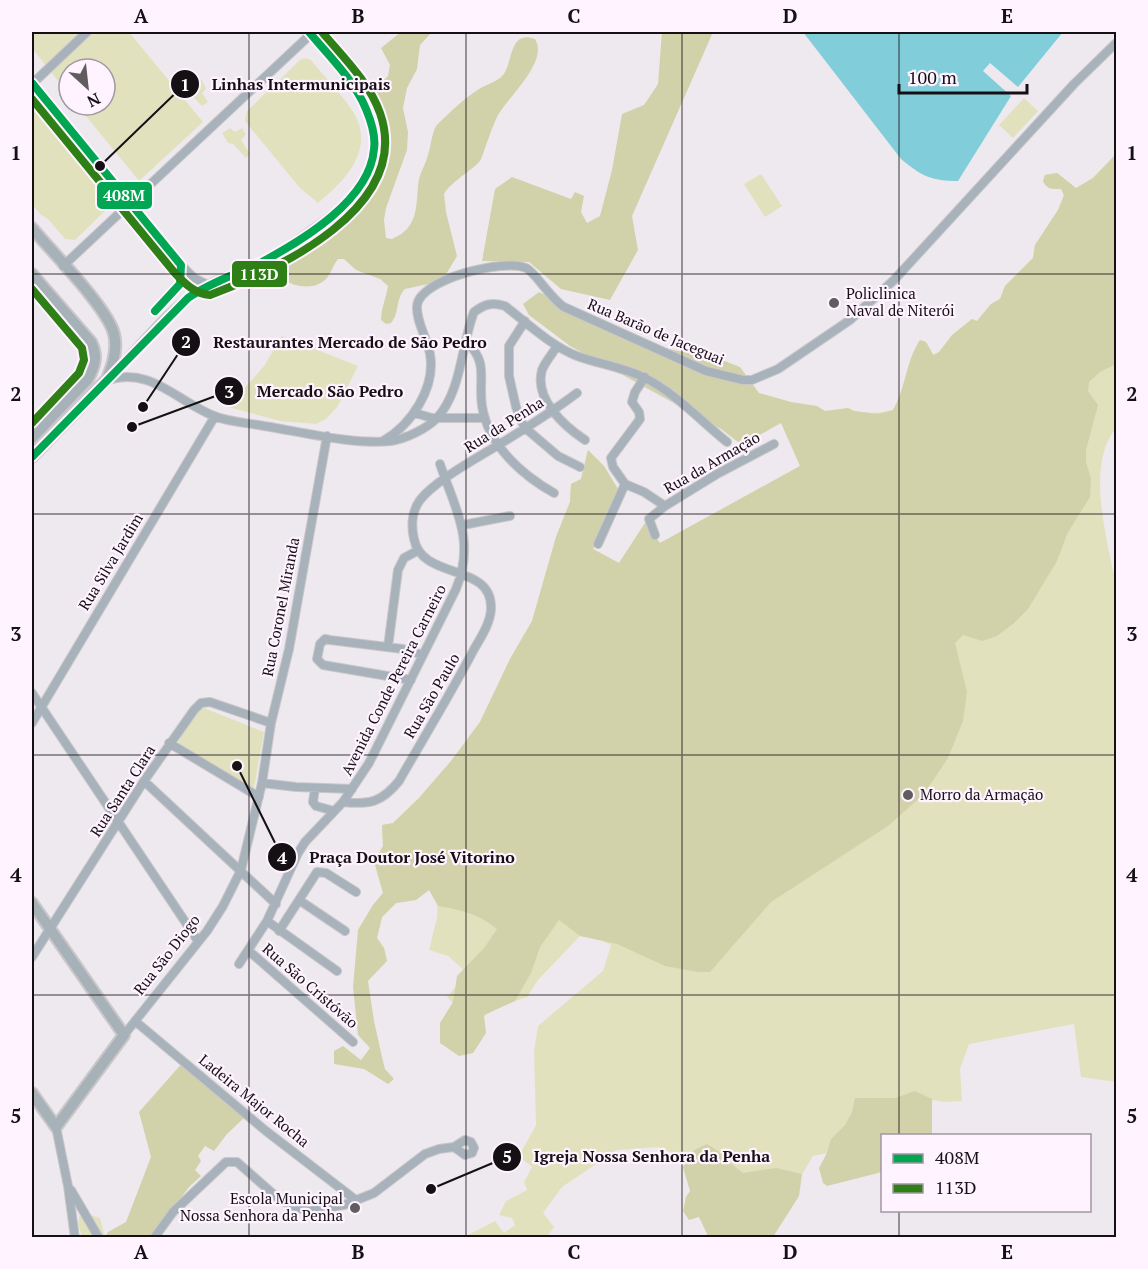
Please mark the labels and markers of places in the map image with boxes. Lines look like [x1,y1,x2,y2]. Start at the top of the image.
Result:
callout: Linhas Intermunicipais [170,67,402,101]
place label: Policlinica Naval de Niterói [846,283,955,320]
marker: Policlinica Naval de Niterói [827,296,841,310]
callout: Restaurantes Mercado de São Pedro [171,325,499,359]
callout: Mercado São Pedro [214,374,415,408]
place label: Morro da Armação [920,784,1043,804]
marker: Morro da Armação [901,788,915,802]
callout: Praça Doutor José Vitorino [267,840,527,874]
callout: Igreja Nossa Senhora da Penha [492,1140,782,1174]
place label: Escola Municipal Nossa Senhora da Penha [180,1188,343,1225]
marker: Escola Municipal Nossa Senhora da Penha [348,1201,362,1215]

